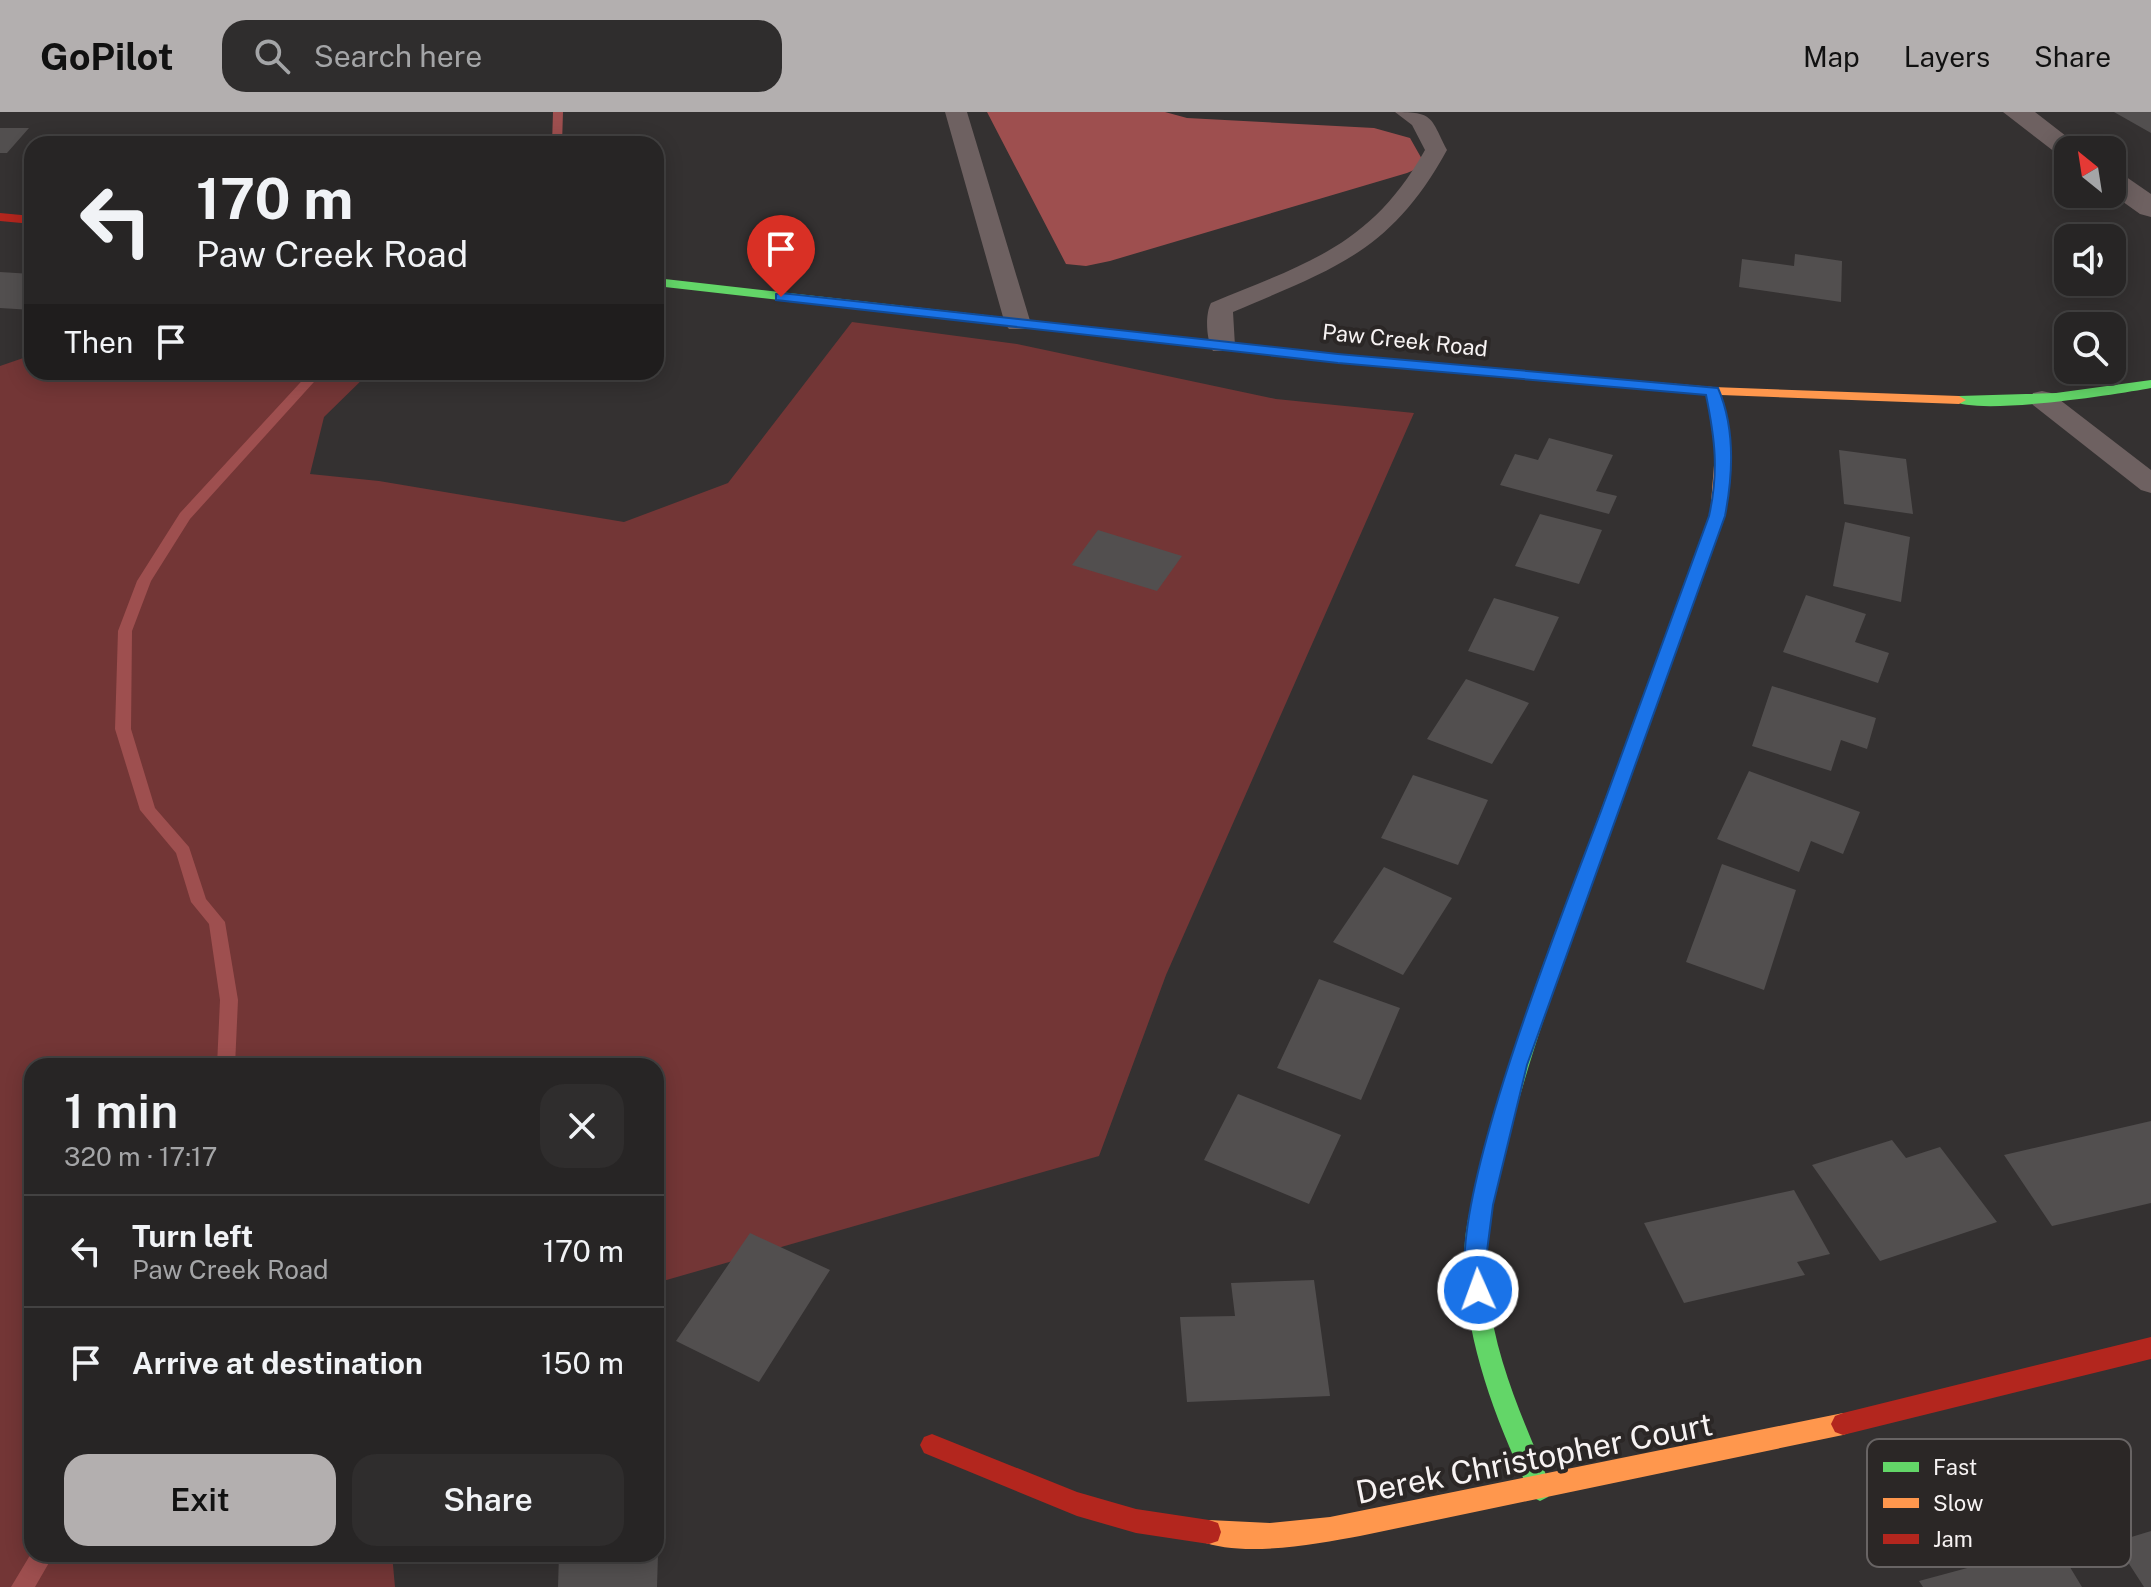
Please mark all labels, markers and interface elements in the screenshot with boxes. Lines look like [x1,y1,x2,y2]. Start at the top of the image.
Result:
search box [222,20,782,92]
text: GoPilot [40,34,174,79]
icon: search [250,34,294,78]
text: Search here [314,38,482,74]
text: Map [1803,40,1860,73]
text: Layers [1904,40,1990,73]
text: Share [2034,40,2111,73]
north arrow [2054,136,2126,208]
map controls [2054,136,2126,384]
text: 170 m [196,166,353,232]
icon: left [64,168,168,272]
pin [747,215,815,297]
button: sound [2054,224,2126,296]
icon: arrive [759,227,803,271]
text: Paw Creek Road [196,233,468,275]
button: search [2054,312,2126,384]
street label: Paw Creek Road [1321,318,1489,362]
icon: arrive [149,320,193,364]
text: Then [64,324,133,360]
text: 1 min [64,1082,178,1139]
button: close [540,1084,624,1168]
text: 320 m · 17:17 [64,1141,217,1172]
text: Turn left [132,1218,253,1254]
icon: left [64,1229,108,1273]
text: 170 m [543,1233,624,1269]
position arrow [1436,1248,1520,1332]
text: Paw Creek Road [132,1254,329,1285]
icon: arrive [64,1341,108,1385]
text: Arrive at destination [132,1345,423,1381]
text: 150 m [541,1345,624,1381]
street label: Derek Christopher Court [1353,1405,1715,1511]
legend [1867,1439,2131,1567]
button: Exit [64,1454,336,1546]
button: Share [352,1454,624,1546]
text: Fast [1933,1454,1977,1480]
text: Slow [1933,1490,1983,1516]
text: Jam [1933,1526,1973,1552]

